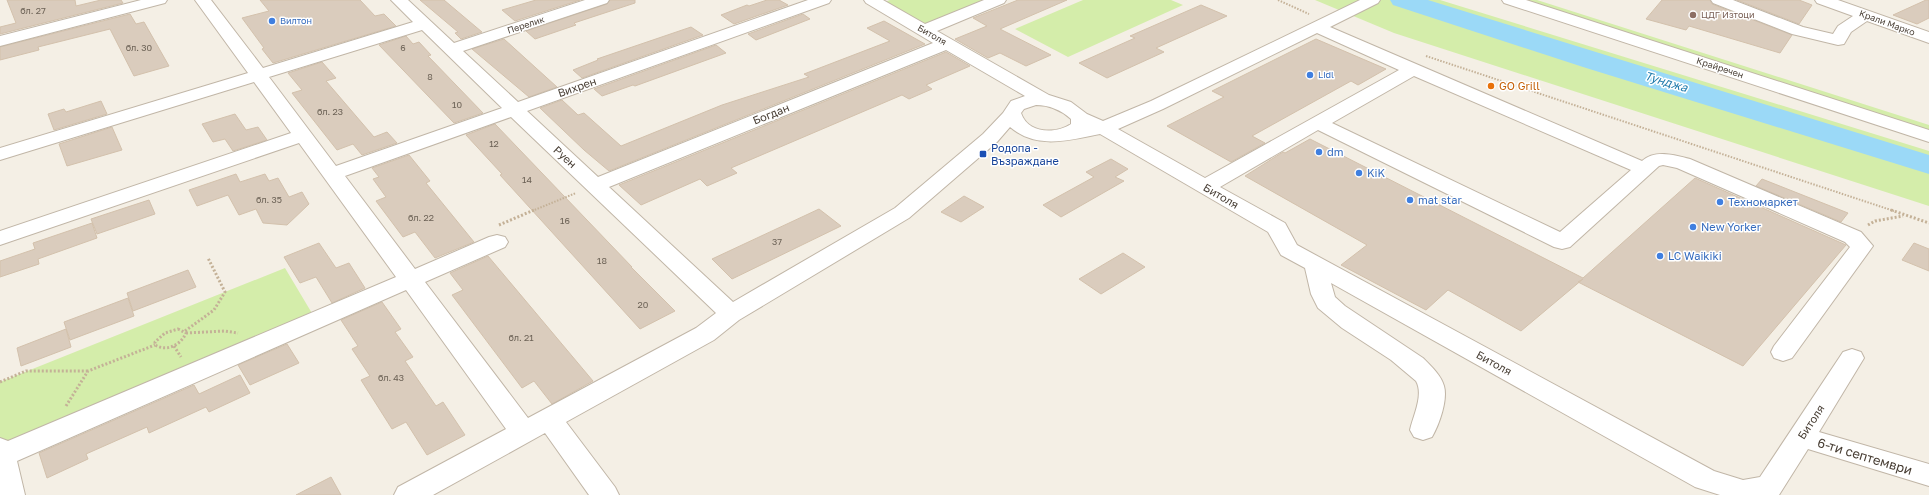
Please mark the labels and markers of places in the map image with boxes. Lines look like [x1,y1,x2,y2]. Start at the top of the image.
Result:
place label: ЦДГ Изтоци [1701,9,1754,20]
marker: ЦДГ Изтоци [1688,10,1698,20]
place label: Вилтон [280,15,312,26]
marker: Вилтон [267,16,277,26]
place label: Lidl [1318,69,1334,80]
marker: Lidl [1305,70,1315,80]
place label: GO Grill [1499,79,1540,92]
marker: GO Grill [1486,81,1496,91]
place label: Родопа - Възраждане [991,141,1059,167]
place label: dm [1327,145,1344,158]
marker: dm [1314,147,1324,157]
marker: Родопа - Възраждане [978,149,988,159]
place label: KiK [1367,166,1386,179]
marker: KiK [1354,168,1364,178]
place label: mat star [1418,193,1462,206]
marker: mat star [1405,195,1415,205]
place label: Техномаркет [1728,195,1799,208]
marker: Техномаркет [1715,197,1725,207]
place label: New Yorker [1701,220,1762,233]
marker: New Yorker [1688,222,1698,232]
place label: LC Waikiki [1668,249,1722,262]
marker: LC Waikiki [1655,251,1665,261]

